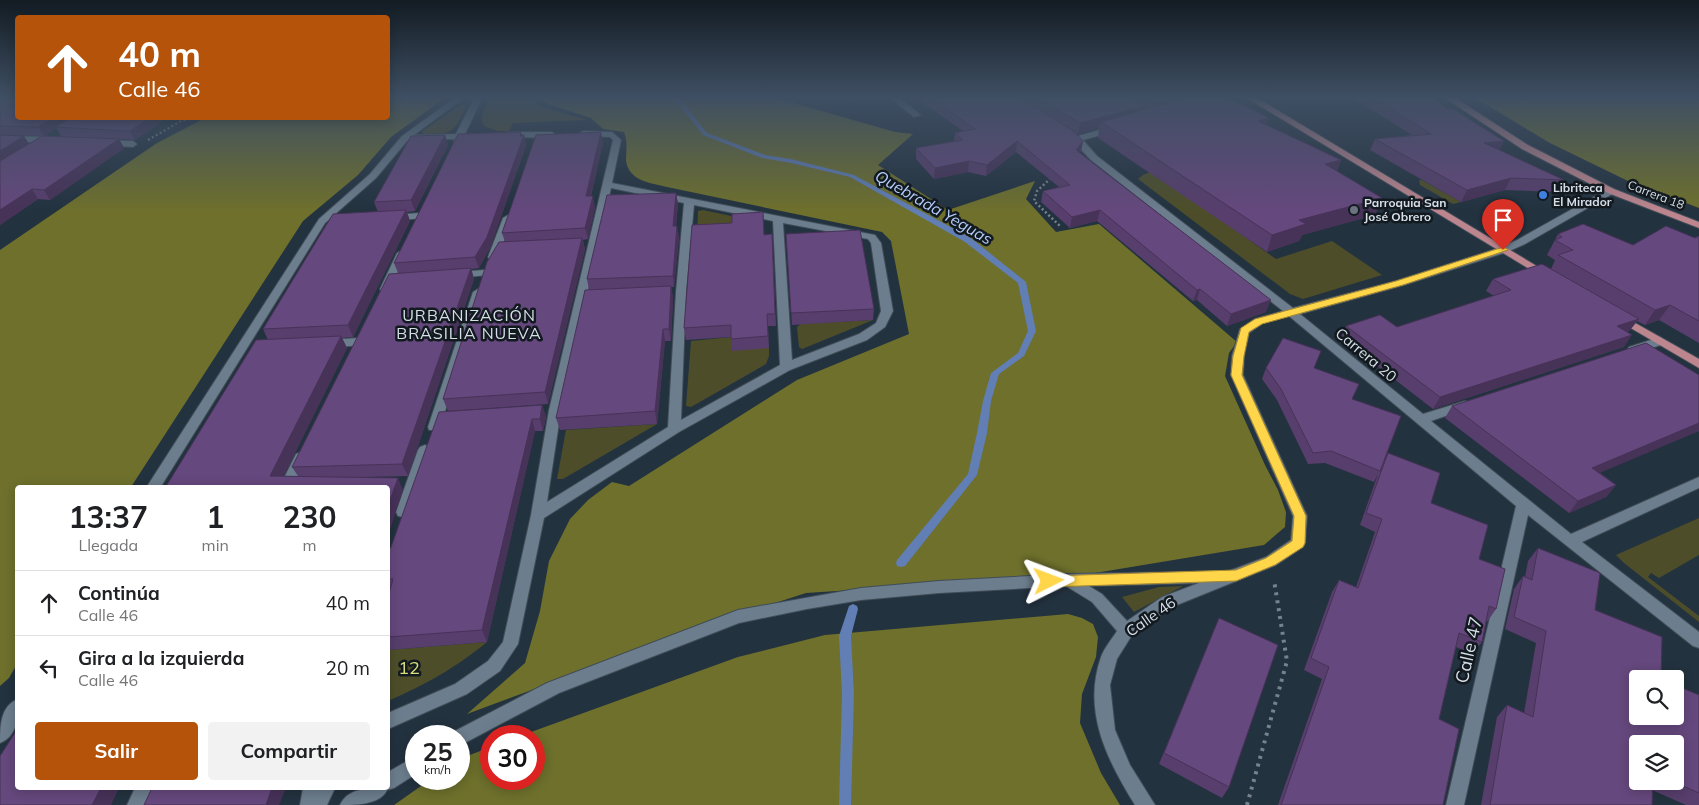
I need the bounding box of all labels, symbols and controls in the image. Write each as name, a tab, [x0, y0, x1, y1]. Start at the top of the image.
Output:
text: 40 m	[118, 32, 201, 76]
icon: ahead	[35, 35, 100, 100]
text: Calle 46	[118, 75, 200, 103]
water label: Quebrada Yeguas	[872, 165, 996, 249]
street label: Carrera 18	[1626, 177, 1687, 212]
place label: Libriteca El Mirador	[1553, 180, 1612, 209]
marker: Libriteca El Mirador	[1537, 189, 1549, 201]
place label: Parroquia San José Obrero	[1364, 195, 1446, 224]
pin	[1482, 199, 1524, 250]
marker: Parroquia San José Obrero	[1348, 204, 1360, 216]
icon: arrive	[1489, 206, 1517, 234]
district label: URBANIZACIÓN BRASILIA NUEVA	[396, 305, 542, 343]
street label: Carrera 20	[1332, 323, 1401, 386]
text: 13:37	[69, 498, 148, 536]
text: 1	[206, 498, 224, 536]
text: 230	[282, 498, 336, 536]
text: Llegada	[78, 535, 138, 555]
text: min	[202, 535, 229, 555]
text: m	[302, 535, 316, 555]
position arrow	[1022, 554, 1074, 606]
text: Continúa	[78, 581, 160, 605]
icon: ahead	[35, 589, 63, 617]
text: 40 m	[326, 591, 370, 615]
street label: Calle 46	[1122, 593, 1179, 640]
text: Calle 46	[78, 605, 138, 625]
street label: Calle 47	[1450, 614, 1487, 685]
text: Gira a la izquierda	[78, 646, 244, 670]
icon: left	[35, 654, 63, 682]
text: 20 m	[326, 656, 370, 680]
park label: 12	[398, 656, 420, 679]
text: Calle 46	[78, 670, 138, 690]
map controls	[1629, 670, 1684, 790]
button: search	[1629, 670, 1684, 725]
button: Salir	[35, 722, 198, 780]
button: Compartir	[208, 722, 370, 780]
speed limit sign: 30	[480, 725, 545, 790]
button: layers	[1629, 735, 1684, 790]
text: 25	[422, 736, 453, 767]
text: km/h	[424, 762, 451, 777]

